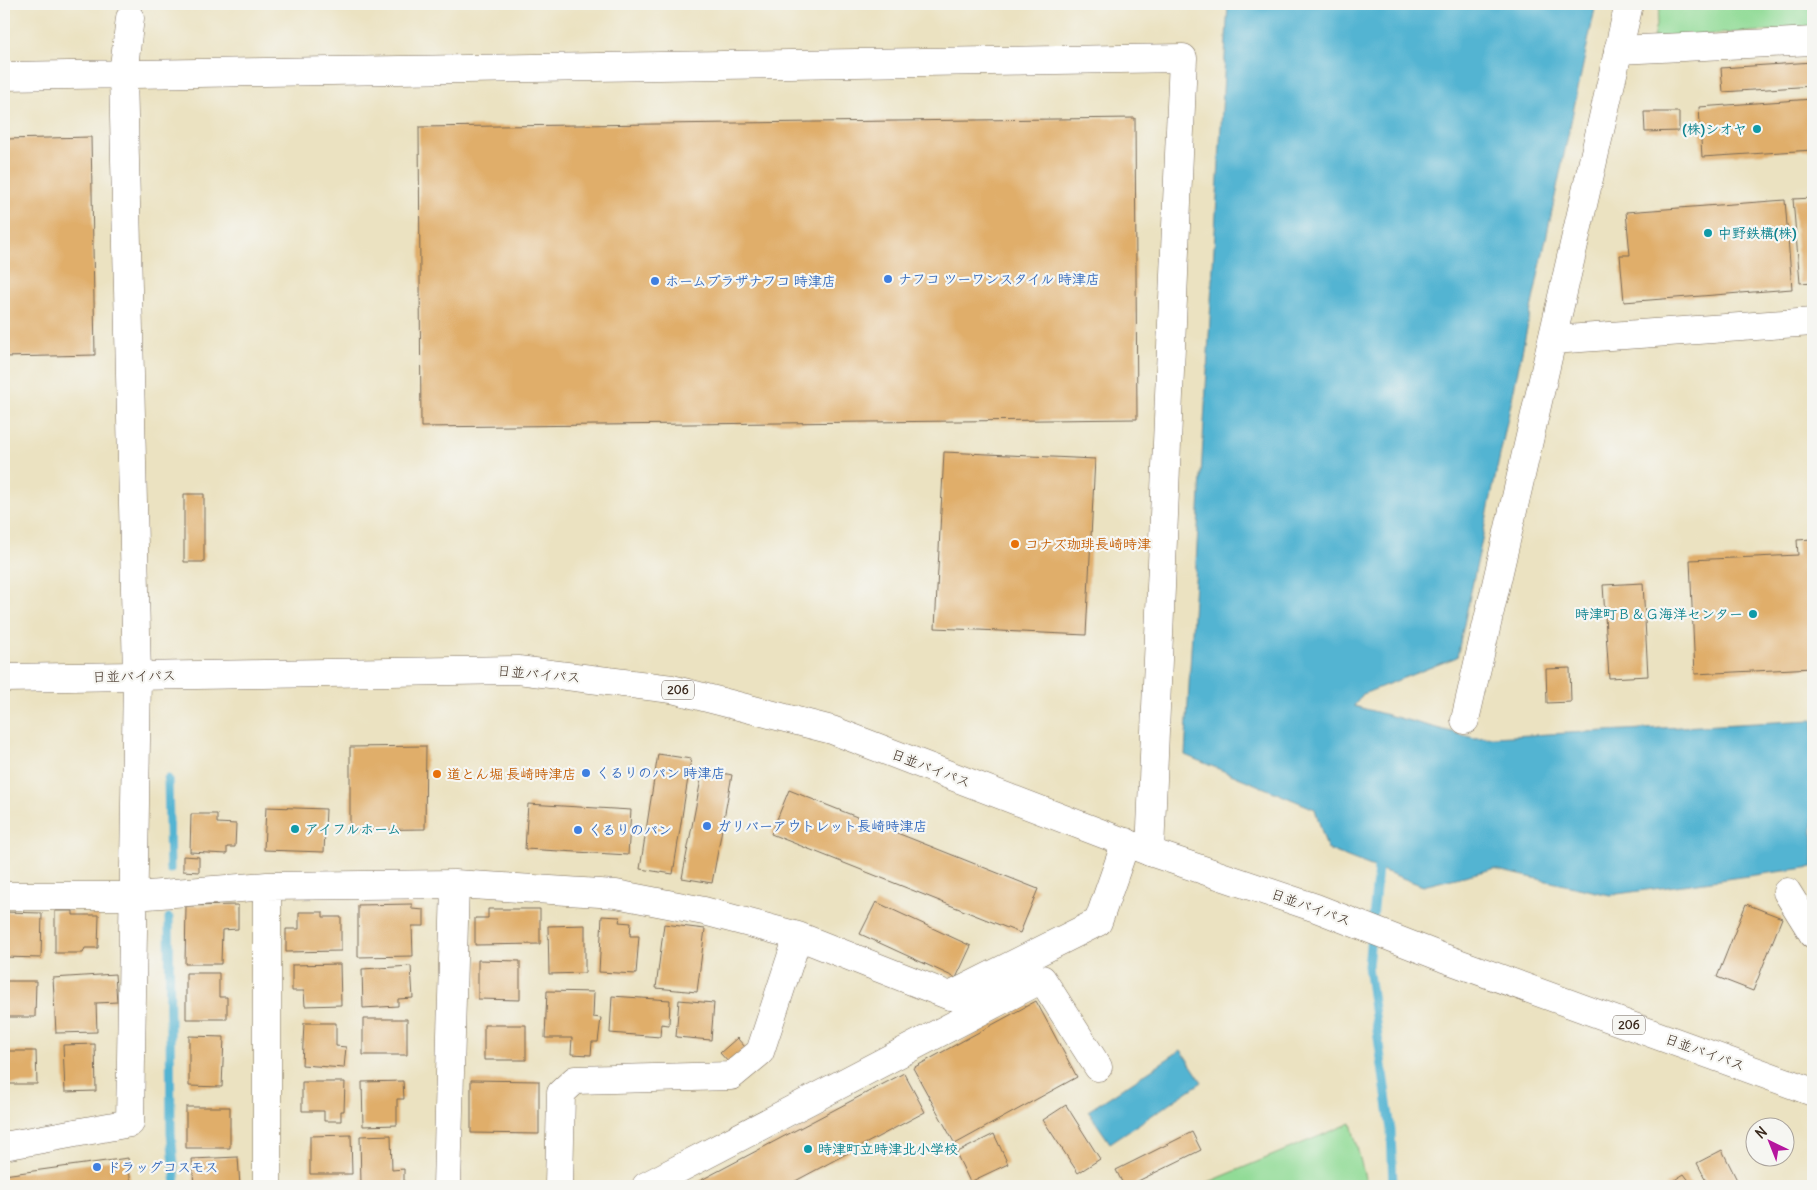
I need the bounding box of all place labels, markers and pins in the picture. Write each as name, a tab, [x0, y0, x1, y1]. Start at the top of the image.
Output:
place label: (株)シオヤ	[1683, 120, 1747, 138]
marker: (株)シオヤ	[1751, 123, 1763, 135]
place label: 中野鉄構(株)	[1718, 224, 1796, 242]
marker: 中野鉄構(株)	[1702, 227, 1714, 239]
place label: ナフコ ツーワンスタイル 時津店	[898, 270, 1100, 288]
place label: ホームプラザナフコ 時津店	[665, 272, 836, 290]
marker: ナフコ ツーワンスタイル 時津店	[882, 273, 894, 285]
marker: ホームプラザナフコ 時津店	[649, 275, 661, 287]
place label: コナズ珈琲長崎時津	[1025, 535, 1151, 553]
marker: コナズ珈琲長崎時津	[1009, 538, 1021, 550]
place label: 時津町Ｂ＆Ｇ海洋センター	[1575, 605, 1743, 623]
marker: 時津町Ｂ＆Ｇ海洋センター	[1747, 608, 1759, 620]
place label: くるりのパン 時津店	[596, 764, 725, 782]
place label: 道とん堀 長崎時津店	[447, 765, 576, 783]
marker: くるりのパン 時津店	[580, 767, 592, 779]
marker: 道とん堀 長崎時津店	[431, 768, 443, 780]
place label: ガリバーアウトレット長崎時津店	[717, 817, 927, 835]
place label: アイフルホーム	[305, 820, 401, 838]
marker: ガリバーアウトレット長崎時津店	[701, 820, 713, 832]
place label: くるりのパン	[588, 821, 672, 839]
marker: アイフルホーム	[289, 823, 301, 835]
marker: くるりのパン	[572, 824, 584, 836]
place label: 時津町立時津北小学校	[818, 1140, 958, 1158]
marker: 時津町立時津北小学校	[802, 1143, 814, 1155]
place label: ドラッグコスモス	[107, 1158, 218, 1176]
marker: ドラッグコスモス	[91, 1161, 103, 1173]

